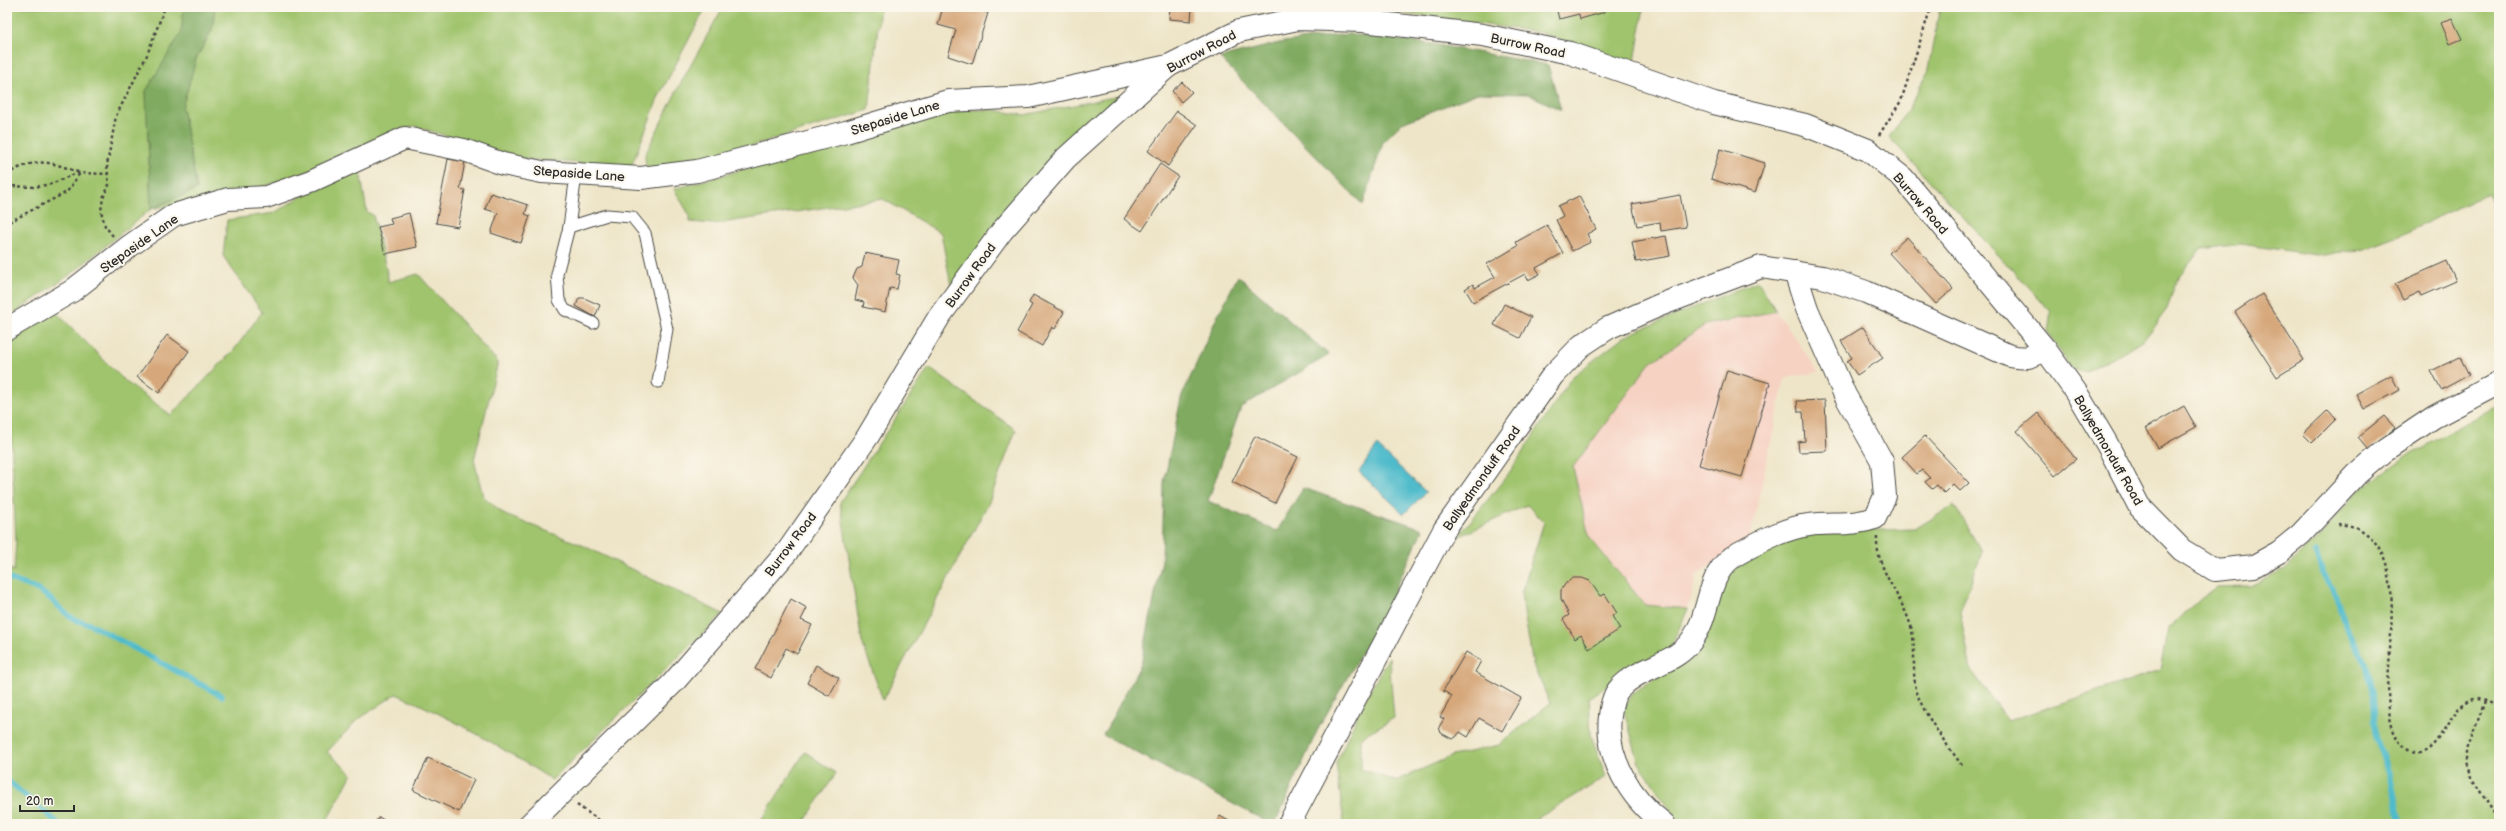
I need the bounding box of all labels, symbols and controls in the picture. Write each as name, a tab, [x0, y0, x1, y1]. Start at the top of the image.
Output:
street label: Burrow Road	[1164, 27, 1239, 77]
street label: Burrow Road	[1489, 30, 1567, 62]
street label: Stepaside Lane	[849, 97, 942, 139]
street label: Stepaside Lane	[533, 163, 626, 185]
street label: Burrow Road	[1889, 170, 1951, 238]
street label: Stepaside Lane	[97, 211, 182, 277]
street label: Burrow Road	[942, 240, 1000, 311]
street label: Ballyedmonduff Road	[2070, 393, 2146, 508]
street label: Ballyedmonduff Road	[1440, 423, 1524, 534]
street label: Burrow Road	[761, 509, 820, 580]
scale bar	[20, 787, 74, 813]
text: 20 m	[26, 794, 53, 809]

